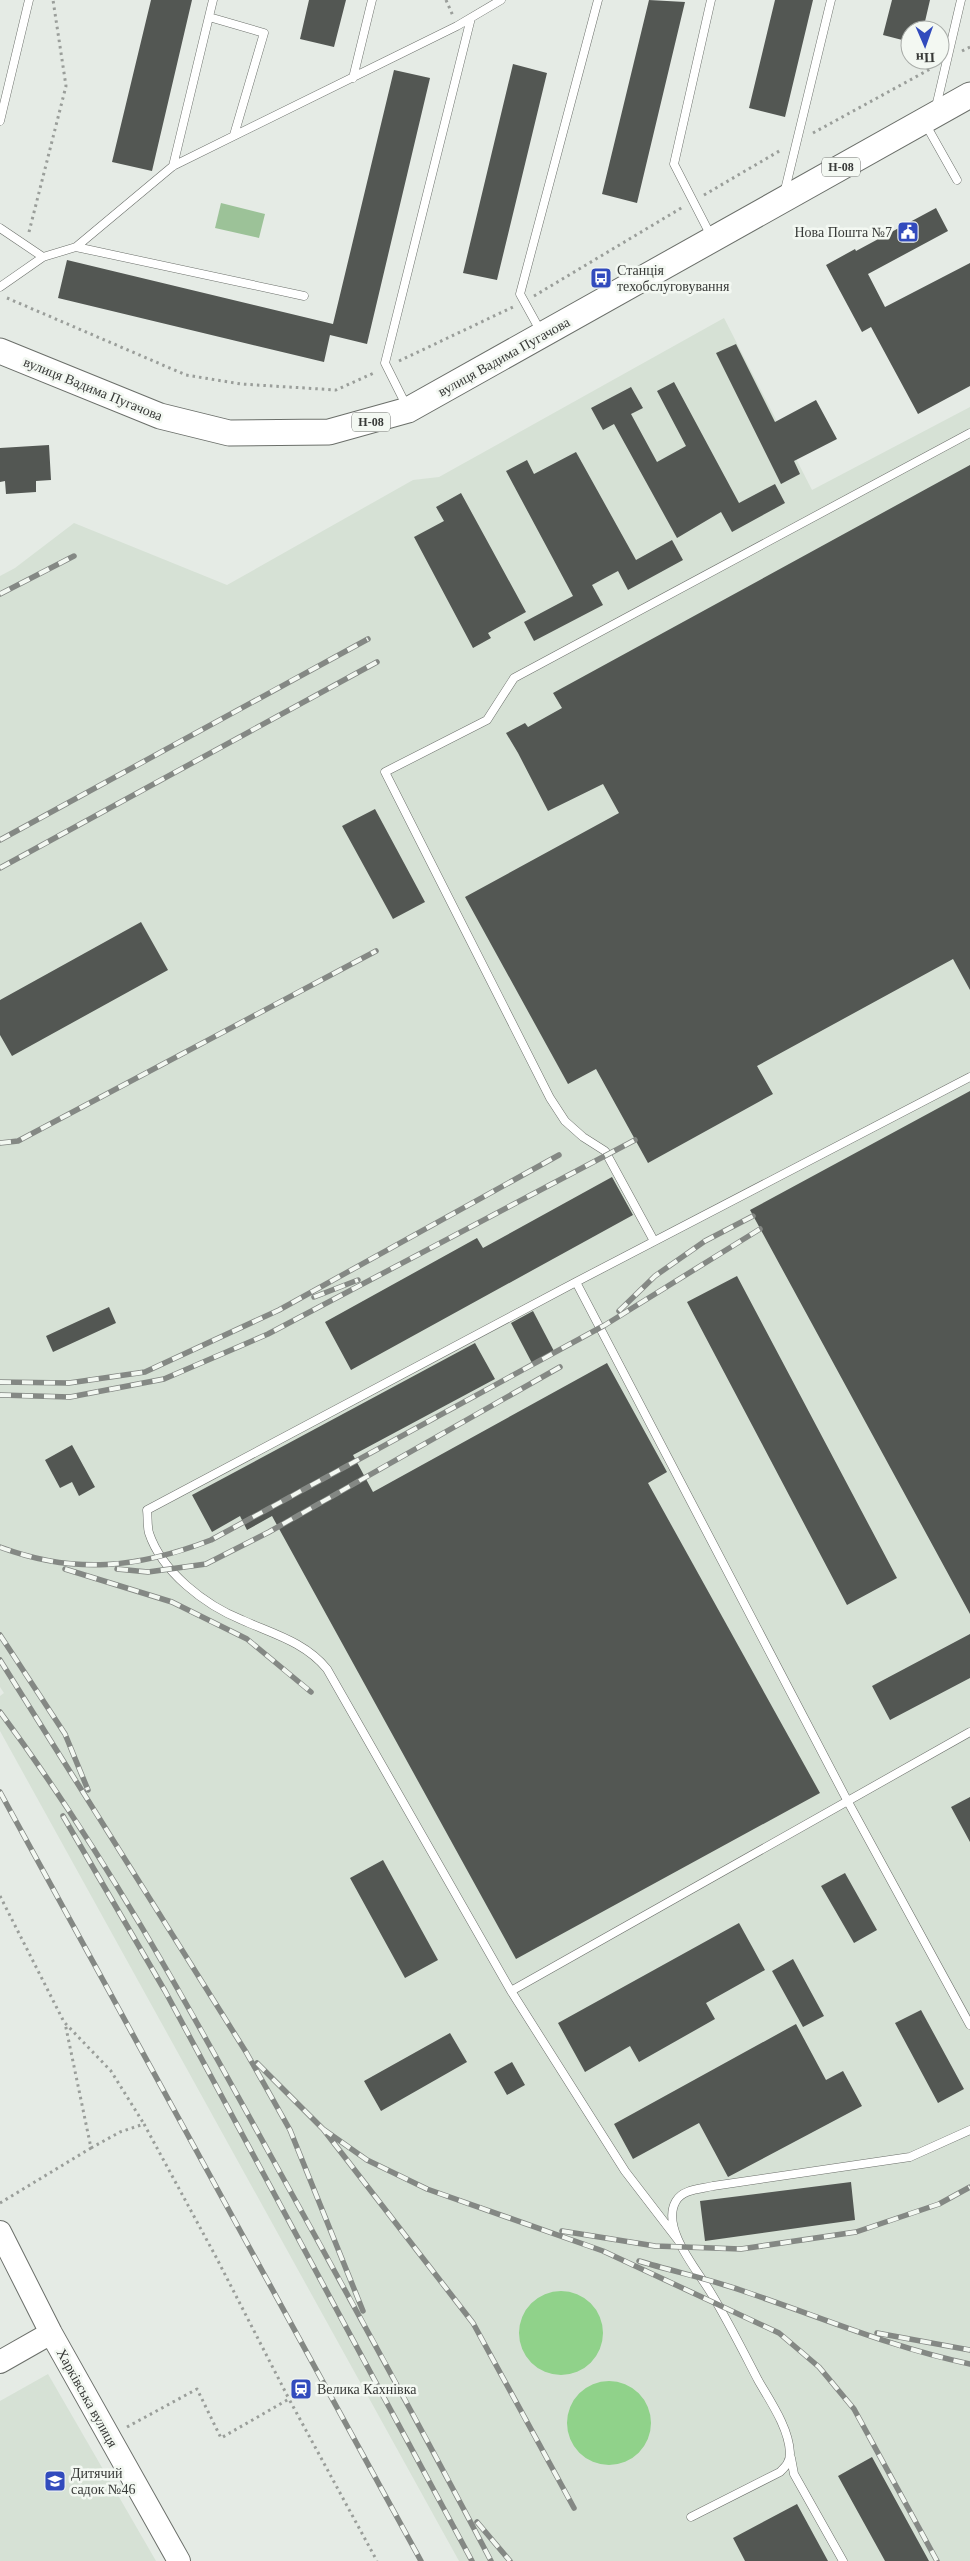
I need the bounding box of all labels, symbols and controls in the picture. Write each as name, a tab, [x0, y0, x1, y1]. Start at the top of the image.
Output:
north arrow	[900, 20, 950, 70]
text: Пн	[916, 50, 935, 65]
road number: Н-08	[822, 158, 860, 176]
public building icon: Нова Пошта №7	[896, 220, 920, 244]
place label: Нова Пошта №7	[794, 225, 892, 240]
place label: Станція техобслуговування	[617, 263, 730, 294]
bus stop icon: Станція техобслуговування	[589, 266, 613, 290]
street label: вулиця Вадима Пугачова	[436, 314, 573, 399]
street label: вулиця Вадима Пугачова	[21, 354, 165, 424]
road number: Н-08	[352, 412, 390, 432]
street label: Харківська вулиця	[54, 2346, 121, 2450]
station icon: Велика Кахнівка	[289, 2377, 313, 2401]
place label: Велика Кахнівка	[317, 2382, 417, 2397]
place label: Дитячий садок №46	[71, 2466, 135, 2497]
school or university icon: Дитячий садок №46	[43, 2469, 67, 2493]

